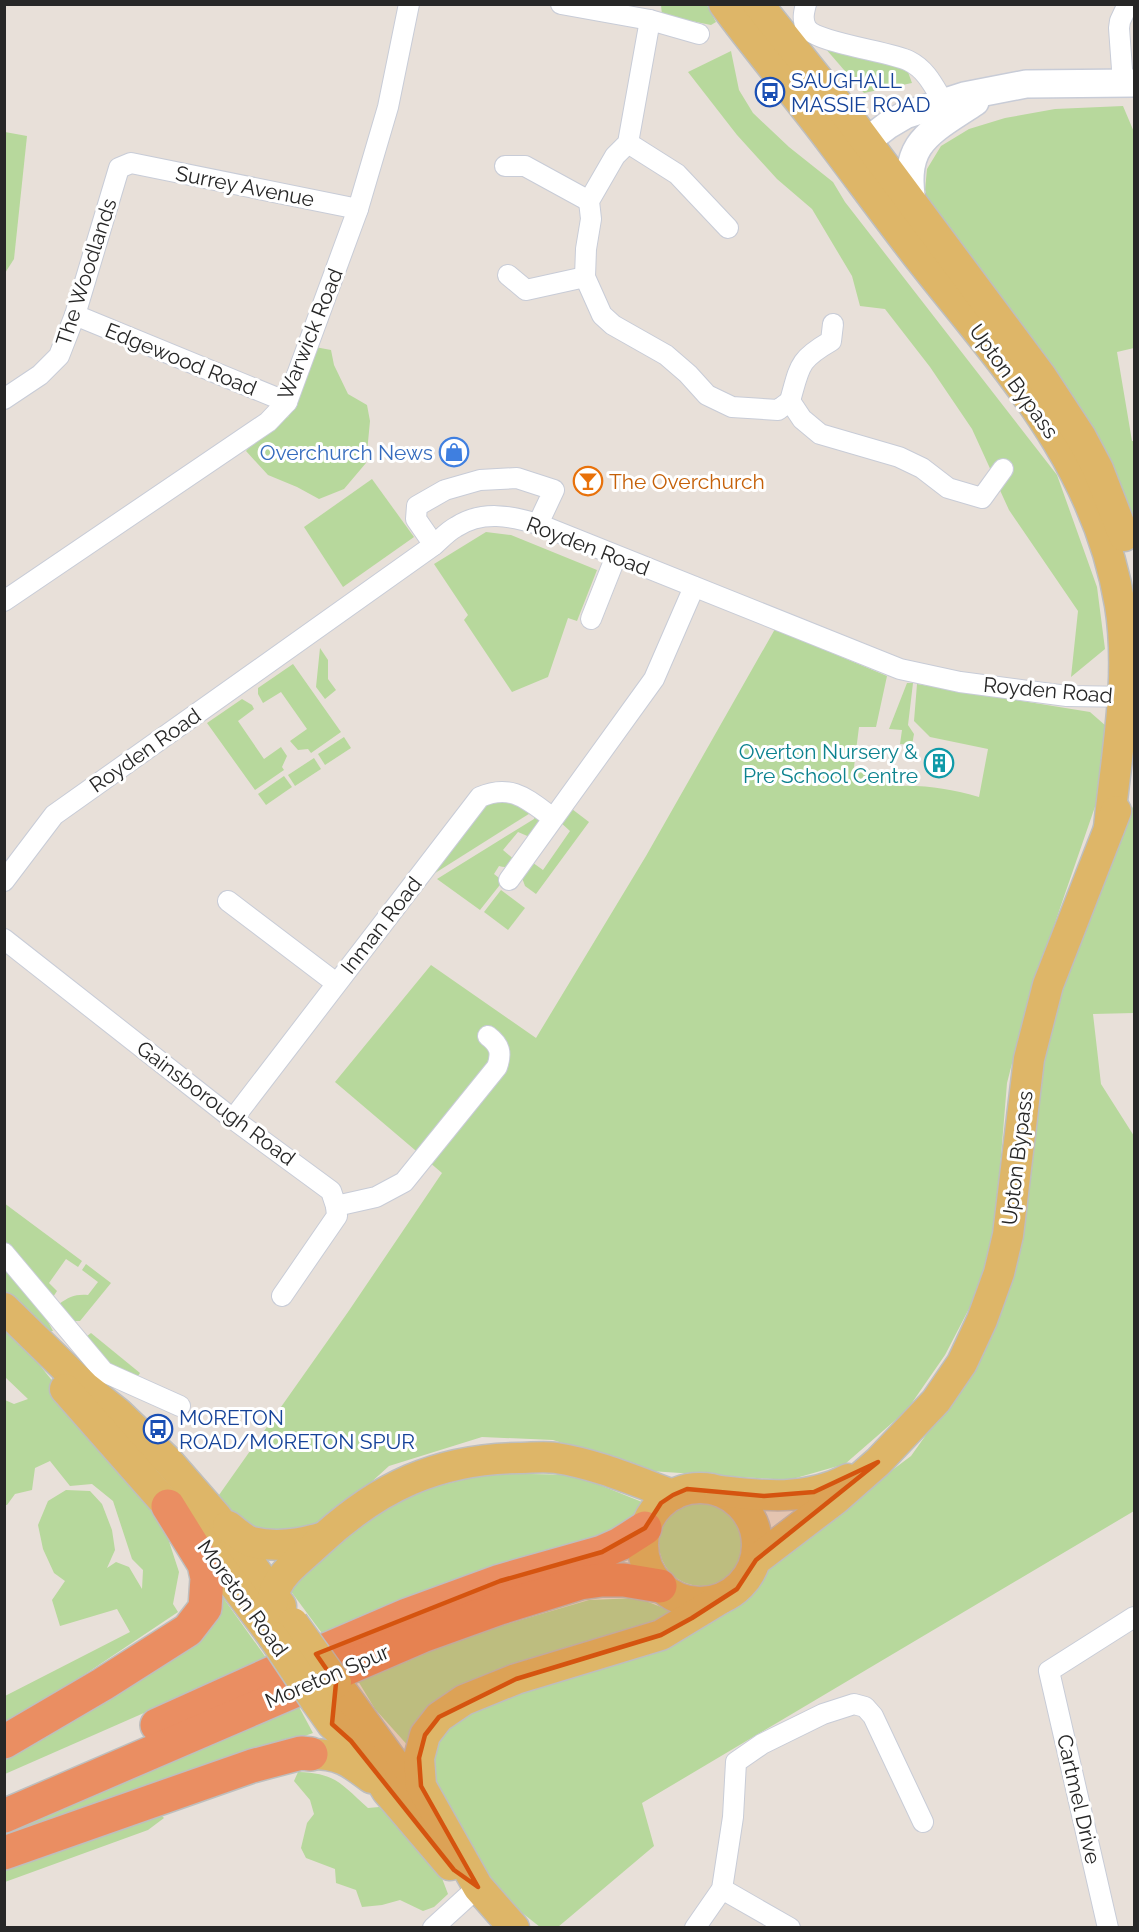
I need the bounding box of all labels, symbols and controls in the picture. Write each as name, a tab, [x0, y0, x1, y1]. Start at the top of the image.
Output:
place label: SAUGHALL MASSIE ROAD	[791, 68, 930, 117]
bus stop icon: SAUGHALL MASSIE ROAD	[754, 76, 786, 108]
street label: Surrey Avenue	[173, 160, 317, 212]
street label: The Woodlands	[50, 195, 122, 349]
street label: Warwick Road	[272, 265, 348, 403]
street label: Edgewood Road	[102, 317, 260, 401]
street label: Upton Bypass	[964, 319, 1064, 443]
shop icon: Overchurch News	[438, 436, 470, 468]
place label: Overchurch News	[260, 440, 433, 465]
bar icon: The Overchurch	[572, 465, 604, 497]
place label: The Overchurch	[609, 469, 765, 494]
street label: Royden Road	[523, 511, 653, 581]
street label: Royden Road	[982, 672, 1114, 708]
street label: Royden Road	[85, 703, 205, 797]
place label: Overton Nursery & Pre School Centre	[739, 739, 918, 788]
building icon: Overton Nursery & Pre School Centre	[923, 747, 955, 779]
street label: Inman Road	[335, 872, 427, 978]
street label: Gainsborough Road	[132, 1035, 300, 1171]
street label: Upton Bypass	[996, 1089, 1038, 1227]
place label: MORETON ROAD/MORETON SPUR	[179, 1405, 415, 1454]
bus stop icon: MORETON ROAD/MORETON SPUR	[142, 1413, 174, 1445]
street label: Moreton Road	[193, 1535, 293, 1661]
street label: Moreton Spur	[261, 1638, 393, 1713]
street label: Cartmel Drive	[1052, 1732, 1106, 1866]

